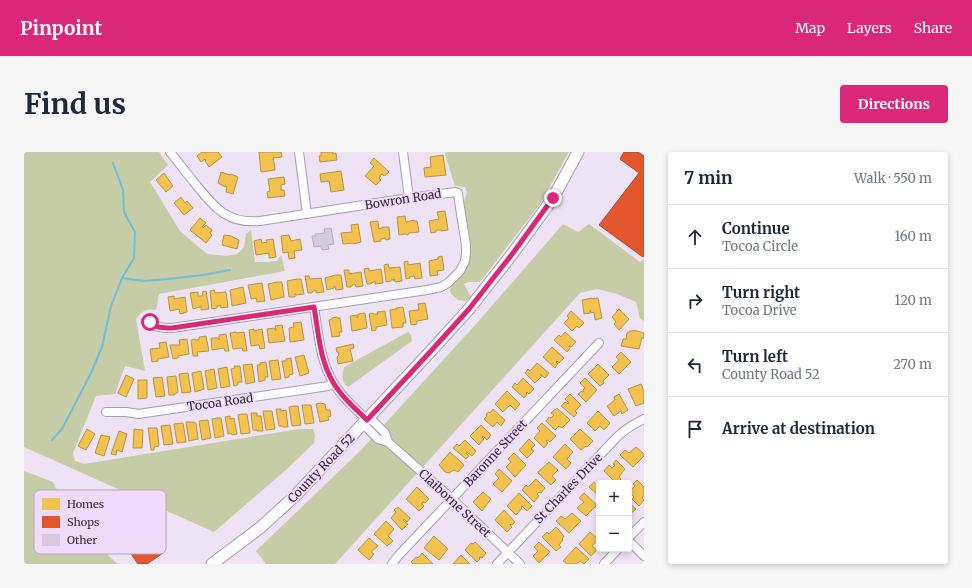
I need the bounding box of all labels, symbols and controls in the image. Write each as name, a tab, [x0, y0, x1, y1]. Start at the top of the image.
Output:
text: Pinpoint	[20, 16, 102, 40]
text: Map	[795, 19, 825, 37]
text: Layers	[847, 19, 892, 37]
text: Share	[914, 19, 952, 37]
button: Directions	[840, 85, 948, 123]
text: Find us	[24, 86, 126, 122]
text: 7 min	[684, 167, 733, 189]
text: Walk · 550 m	[854, 170, 932, 187]
street label: Bowron Road	[364, 186, 442, 212]
route end	[544, 189, 562, 207]
text: Continue	[722, 219, 790, 238]
icon: ahead	[684, 226, 706, 248]
text: 160 m	[894, 228, 932, 245]
text: Tocoa Circle	[722, 238, 798, 255]
text: Turn right	[722, 283, 800, 302]
icon: right	[684, 290, 706, 312]
text: 120 m	[894, 292, 932, 309]
text: Tocoa Drive	[722, 302, 797, 319]
route start	[141, 313, 159, 331]
text: Turn left	[722, 347, 788, 366]
icon: left	[684, 354, 706, 376]
text: 270 m	[893, 356, 932, 373]
text: County Road 52	[722, 366, 820, 383]
street label: Tocoa Road	[186, 390, 254, 414]
street label: Baronne Street	[460, 416, 530, 490]
icon: arrive	[684, 418, 706, 440]
text: Arrive at destination	[722, 419, 875, 438]
street label: County Road 52	[284, 430, 358, 506]
street label: St Charles Drive	[531, 450, 605, 526]
street label: Claiborne Street	[416, 466, 494, 540]
map controls	[596, 480, 632, 552]
button: +	[596, 480, 632, 516]
legend	[34, 490, 166, 554]
text: Homes	[67, 497, 104, 511]
text: Shops	[67, 515, 99, 529]
button: −	[596, 516, 632, 552]
text: Other	[67, 533, 97, 547]

